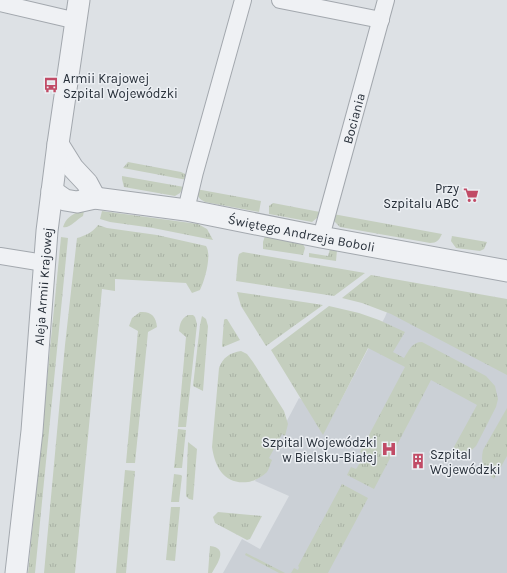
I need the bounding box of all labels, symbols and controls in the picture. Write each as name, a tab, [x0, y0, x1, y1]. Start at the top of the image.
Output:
place label: Armii Krajowej Szpital Wojewódzki	[63, 71, 178, 101]
bus stop icon: Armii Krajowej Szpital Wojewódzki	[42, 76, 60, 94]
street label: Bociania	[340, 92, 368, 146]
place label: Przy Szpitalu ABC	[383, 181, 459, 211]
supermarket icon: Przy Szpitalu ABC	[462, 186, 480, 204]
street label: Świętego Andrzeja Boboli	[227, 211, 376, 255]
street label: Aleja Armii Krajowej	[31, 226, 55, 346]
place label: Szpital Wojewódzki w Bielsku-Białej	[262, 435, 377, 465]
hospital icon: Szpital Wojewódzki w Bielsku-Białej	[380, 440, 398, 458]
place label: Szpital Wojewódzki	[430, 447, 501, 477]
building icon: Szpital Wojewódzki	[409, 452, 427, 470]

